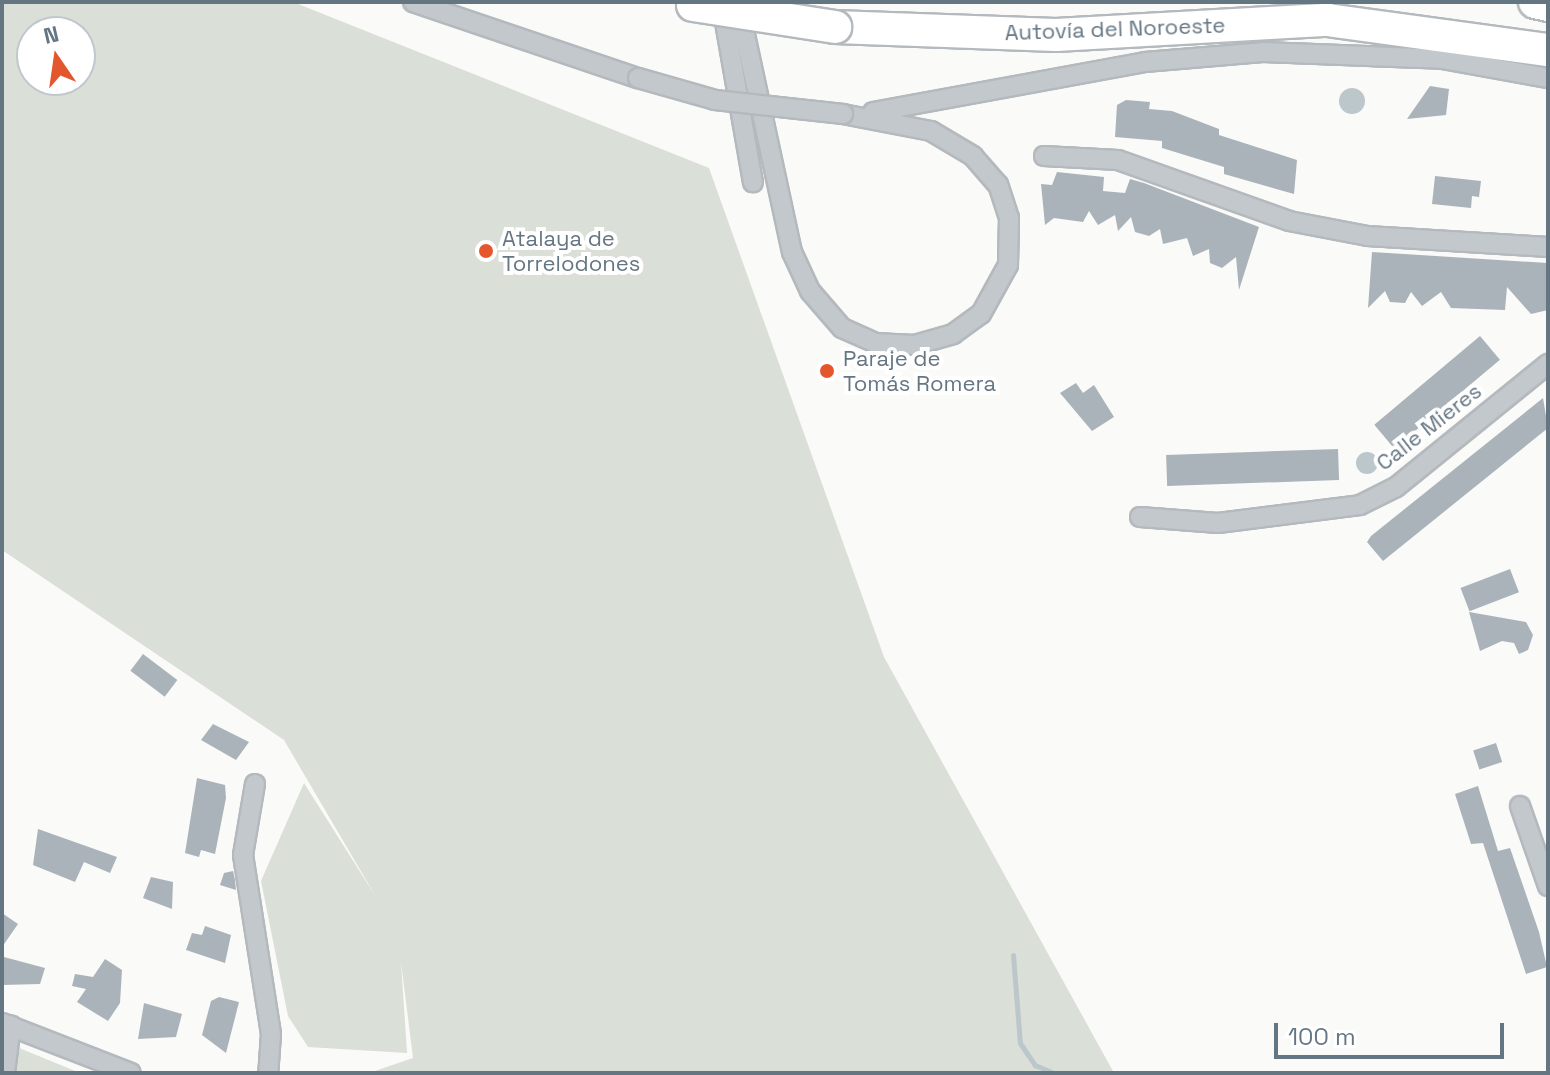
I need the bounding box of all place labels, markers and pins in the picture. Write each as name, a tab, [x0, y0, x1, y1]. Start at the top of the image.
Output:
place label: Atalaya de Torrelodones	[502, 225, 640, 276]
marker: Atalaya de Torrelodones	[477, 242, 495, 260]
place label: Paraje de Tomás Romera	[843, 345, 996, 396]
marker: Paraje de Tomás Romera	[818, 362, 836, 380]

